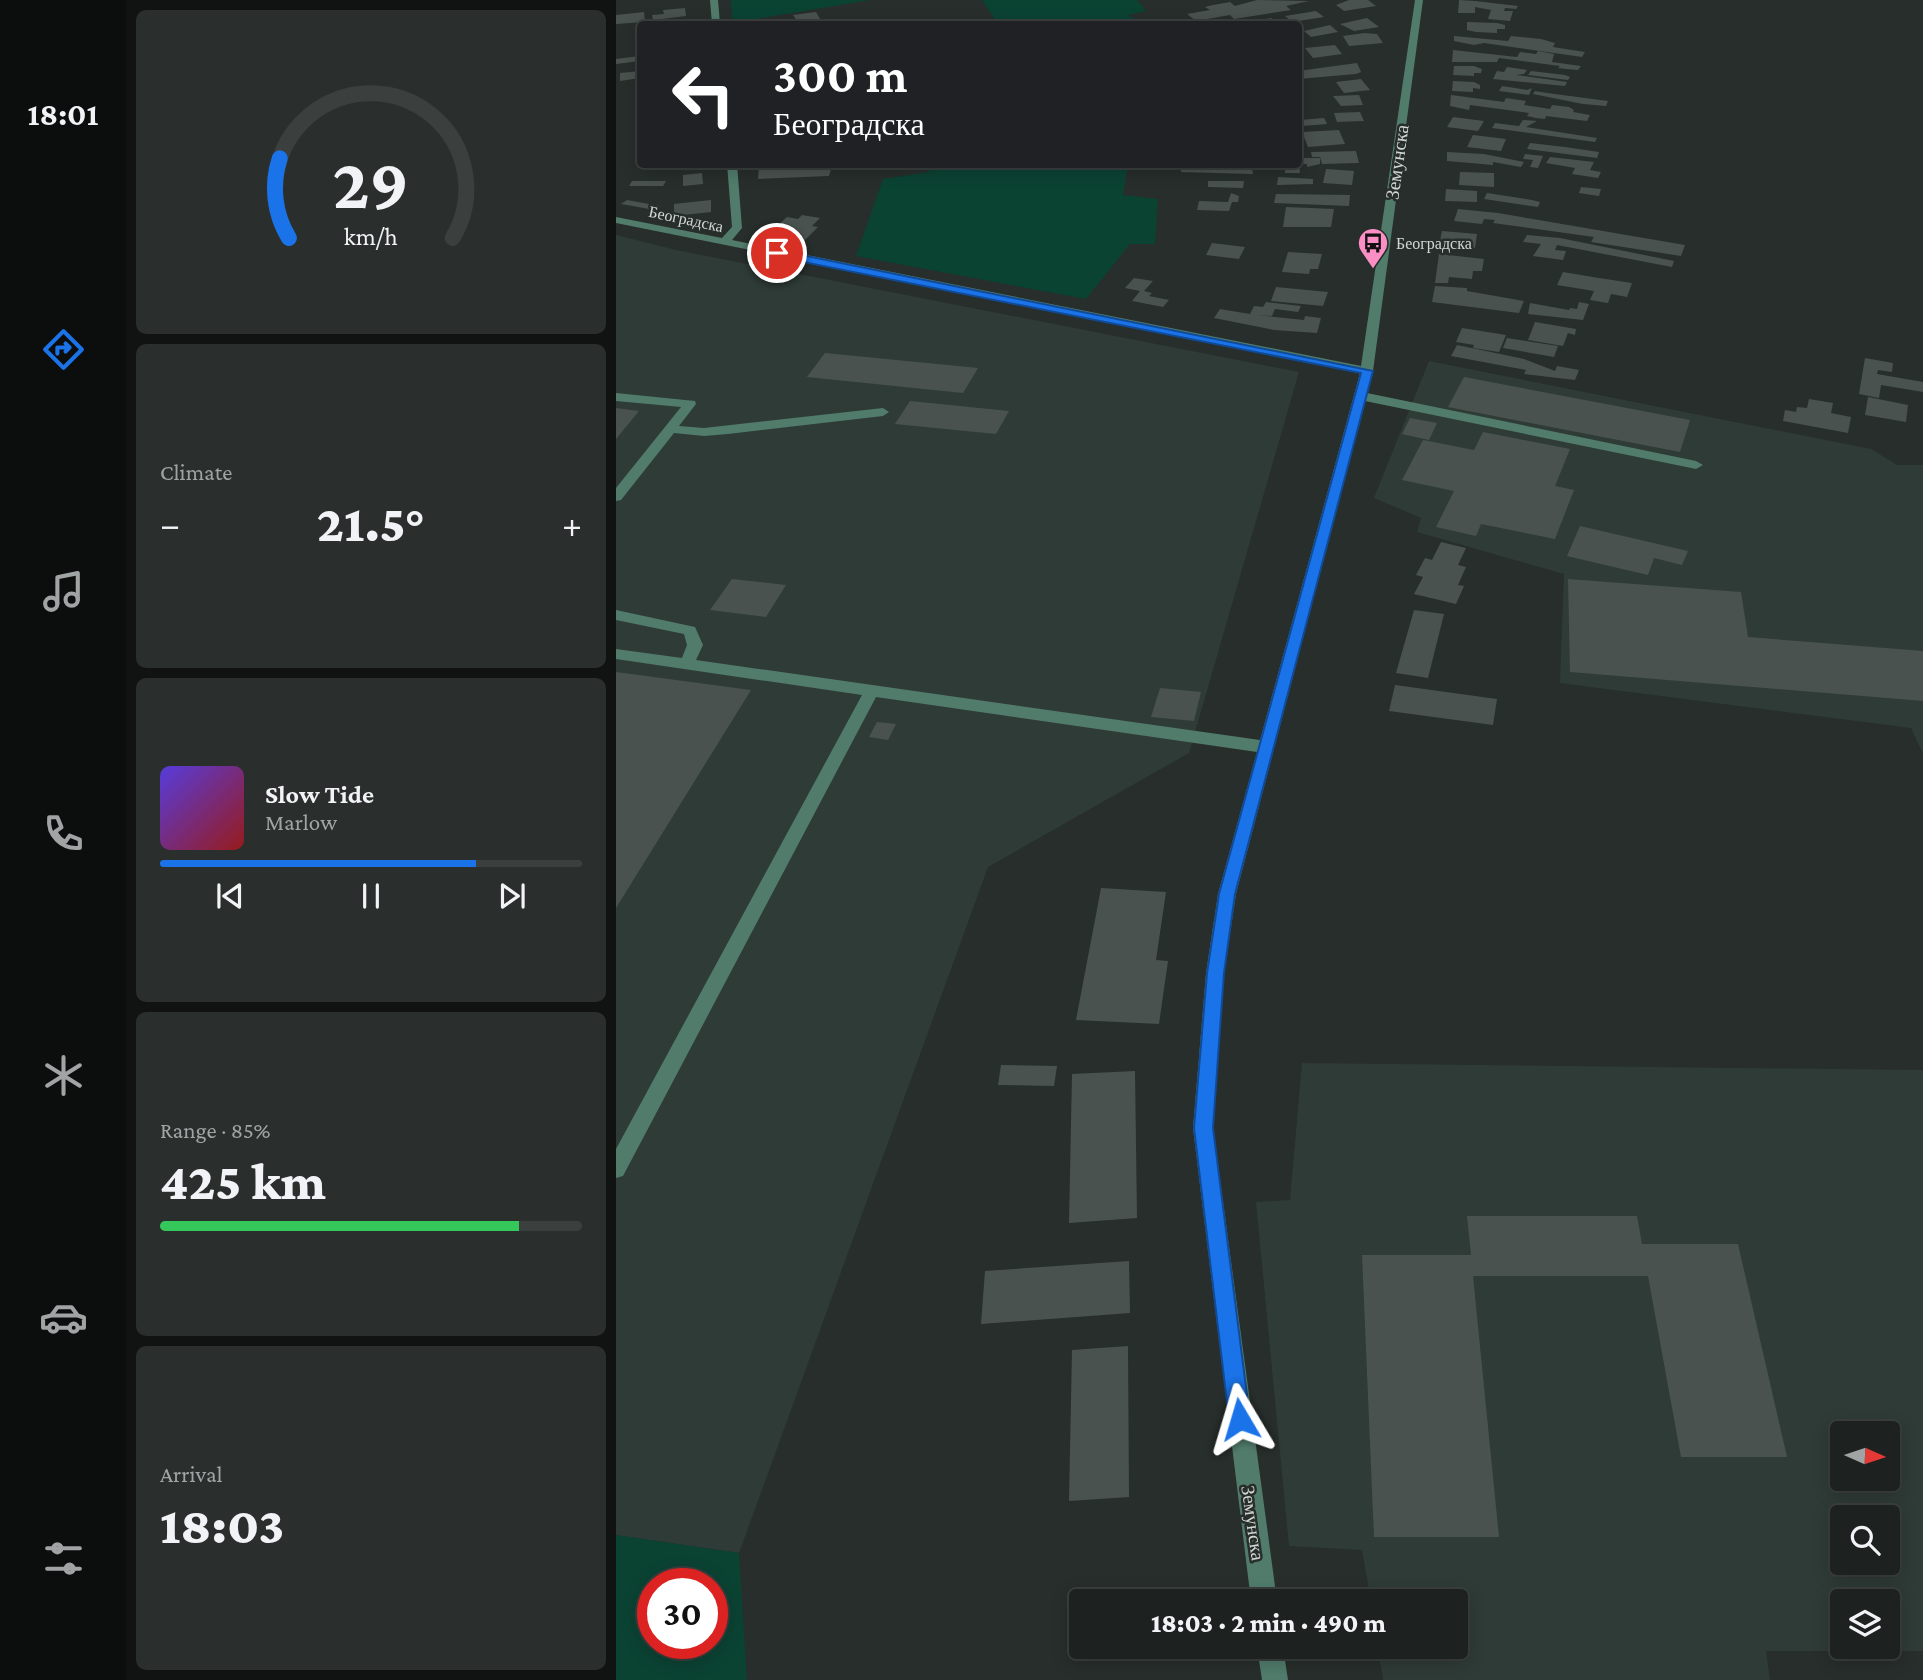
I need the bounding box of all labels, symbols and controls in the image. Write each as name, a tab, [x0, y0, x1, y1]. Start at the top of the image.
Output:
text: 300 m	[773, 48, 907, 103]
icon: left	[658, 49, 749, 140]
text: 18:01	[28, 96, 98, 132]
text: Београдска	[773, 106, 925, 142]
street label: Земунска	[1381, 123, 1413, 201]
text: 29	[333, 143, 409, 224]
street label: Београдска	[647, 203, 725, 236]
text: km/h	[344, 223, 398, 250]
pin	[747, 223, 807, 283]
bus stop icon: Београдска	[1356, 226, 1390, 270]
icon: arrive	[758, 234, 796, 272]
place label: Београдска	[1396, 235, 1472, 253]
icon: directions	[39, 325, 88, 374]
text: Climate	[160, 459, 232, 485]
text: 21.5°	[317, 494, 425, 552]
text: −	[160, 503, 180, 545]
text: +	[562, 503, 582, 545]
icon: music	[39, 567, 88, 616]
text: Slow Tide	[265, 780, 374, 809]
icon: phone	[39, 809, 88, 858]
text: Marlow	[265, 809, 337, 835]
icon: previous	[211, 877, 249, 915]
icon: pause	[352, 877, 390, 915]
icon: next	[493, 877, 531, 915]
icon: climate	[39, 1051, 88, 1100]
text: Range · 85%	[160, 1117, 271, 1143]
text: 425 km	[160, 1152, 326, 1210]
icon: car	[39, 1293, 88, 1342]
position arrow	[1203, 1382, 1277, 1456]
north arrow	[1830, 1421, 1900, 1491]
map controls	[1830, 1421, 1900, 1659]
text: Arrival	[160, 1461, 223, 1487]
street label: Земунска	[1237, 1484, 1269, 1562]
text: 18:03	[160, 1496, 284, 1554]
button: search	[1830, 1505, 1900, 1575]
icon: filters	[39, 1534, 88, 1583]
speed limit sign: 30	[637, 1568, 728, 1659]
button: layers	[1830, 1589, 1900, 1659]
text: 18:03 · 2 min · 490 m	[1151, 1609, 1386, 1638]

